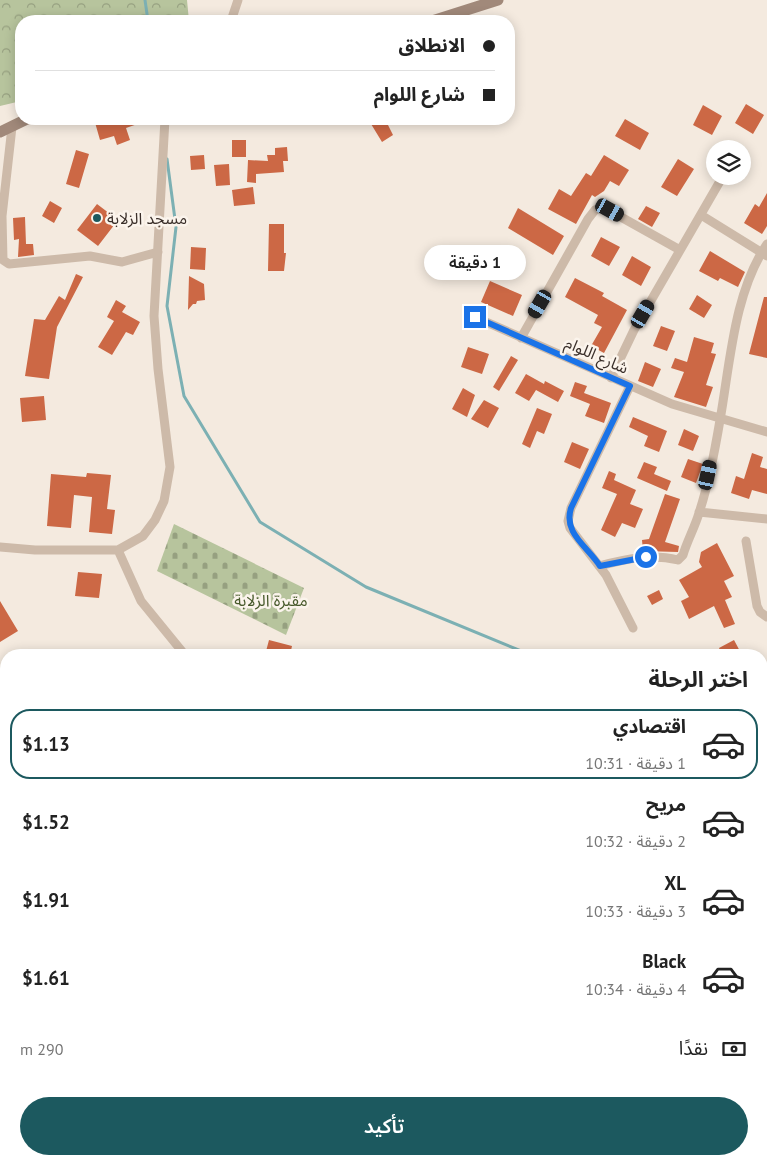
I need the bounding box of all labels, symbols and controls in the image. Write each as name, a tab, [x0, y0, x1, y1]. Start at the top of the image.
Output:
text: الانطلاق	[399, 33, 465, 57]
text: شارع اللوام	[374, 82, 465, 106]
map controls	[706, 140, 751, 185]
button: layers	[706, 140, 751, 185]
car	[593, 196, 626, 224]
place label: مسجد الزلابة	[107, 208, 187, 228]
marker: مسجد الزلابة	[91, 212, 103, 224]
callout: 1 دقيقة	[424, 244, 526, 280]
text: 1 دقيقة	[449, 252, 501, 272]
car	[526, 287, 553, 321]
car	[629, 297, 656, 331]
route end	[464, 306, 486, 328]
street label: شارع اللوام	[561, 332, 632, 381]
car	[697, 459, 718, 491]
route start	[635, 546, 657, 568]
park label: مقبرة الزلابة	[234, 590, 308, 610]
text: اختر الرحلة	[648, 665, 748, 693]
text: اقتصادي	[613, 714, 686, 738]
icon: car	[701, 722, 746, 767]
text: $1.13	[22, 732, 70, 756]
text: 1 دقيقة · 10:31	[585, 753, 686, 773]
text: مريح	[646, 792, 686, 816]
icon: car	[701, 800, 746, 845]
text: $1.52	[22, 810, 70, 834]
text: 2 دقيقة · 10:32	[585, 831, 686, 851]
text: XL	[664, 871, 686, 895]
icon: car	[701, 878, 746, 923]
text: $1.91	[22, 888, 70, 912]
text: 3 دقيقة · 10:33	[585, 901, 686, 921]
text: Black	[642, 949, 686, 973]
icon: car	[701, 956, 746, 1001]
text: $1.61	[22, 966, 70, 990]
text: 4 دقيقة · 10:34	[585, 979, 686, 999]
icon: cash	[720, 1035, 748, 1063]
text: نقدًا	[679, 1036, 708, 1060]
text: 290 m	[20, 1039, 63, 1059]
button: تأكيد	[20, 1097, 748, 1155]

